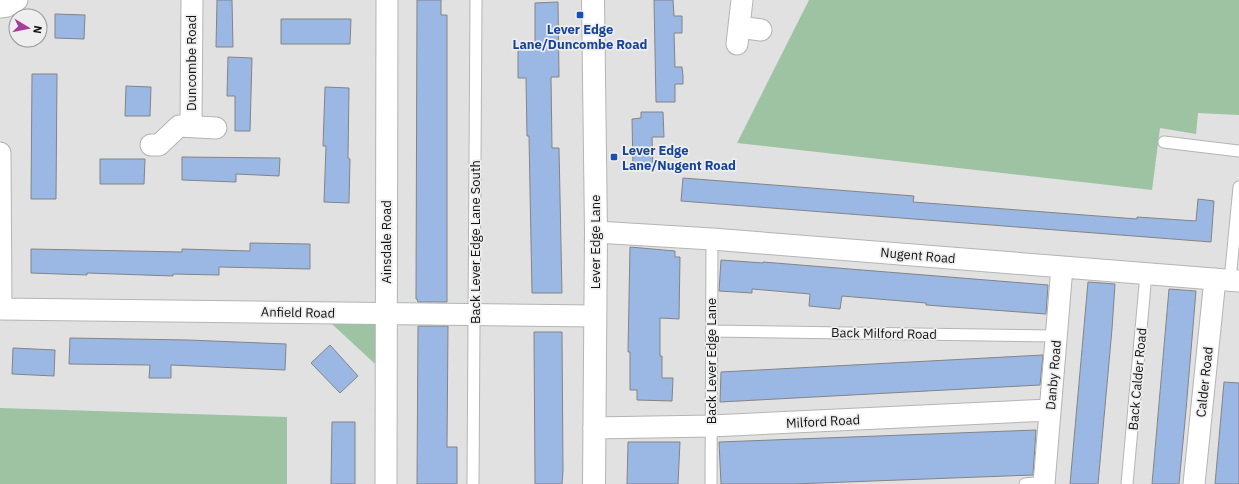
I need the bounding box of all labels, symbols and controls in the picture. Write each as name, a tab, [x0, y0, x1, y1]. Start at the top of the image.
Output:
north arrow	[8, 8, 48, 48]
marker: Lever Edge Lane/Duncombe Road	[575, 10, 585, 20]
street label: Duncombe Road	[183, 15, 200, 111]
place label: Lever Edge Lane/Duncombe Road	[512, 21, 648, 53]
text: N	[30, 25, 45, 35]
place label: Lever Edge Lane/Nugent Road	[622, 142, 736, 174]
marker: Lever Edge Lane/Nugent Road	[609, 152, 619, 162]
street label: Back Lever Edge Lane South	[467, 160, 484, 324]
street label: Lever Edge Lane	[587, 195, 604, 289]
street label: Ainsdale Road	[378, 200, 395, 284]
street label: Nugent Road	[880, 244, 956, 267]
street label: Back Lever Edge Lane	[703, 298, 720, 424]
street label: Anfield Road	[261, 303, 335, 322]
street label: Back Milford Road	[831, 324, 937, 343]
street label: Back Calder Road	[1125, 327, 1150, 431]
street label: Danby Road	[1042, 339, 1065, 411]
street label: Calder Road	[1192, 346, 1217, 418]
street label: Milford Road	[786, 411, 860, 432]

